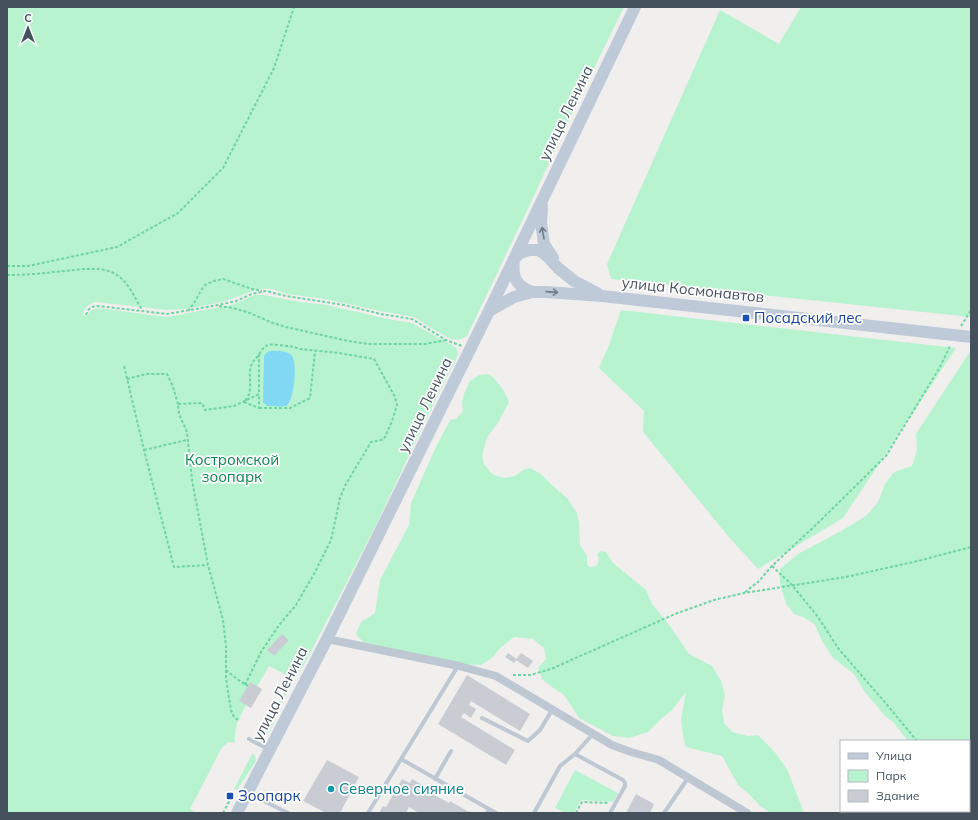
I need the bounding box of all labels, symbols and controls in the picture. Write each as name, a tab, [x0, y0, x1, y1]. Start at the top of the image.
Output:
north arrow	[8, 8, 48, 48]
text: С	[24, 11, 32, 25]
street label: улица Ленина	[534, 62, 597, 163]
one-way arrow	[538, 227, 546, 240]
street label: улица Космонавтов	[621, 273, 765, 306]
one-way arrow	[545, 289, 558, 296]
place label: Посадский лес	[754, 308, 862, 327]
marker: Посадский лес	[741, 313, 751, 323]
street label: улица Ленина	[393, 354, 456, 455]
park label: Костромской зоопарк	[185, 450, 279, 486]
street label: улица Ленина	[248, 643, 311, 744]
legend	[840, 740, 970, 812]
text: Улица	[875, 748, 912, 763]
text: Парк	[876, 768, 907, 783]
place label: Северное сияние	[339, 779, 464, 798]
marker: Северное сияние	[326, 784, 336, 794]
place label: Зоопарк	[238, 786, 301, 805]
text: Здание	[876, 788, 920, 803]
marker: Зоопарк	[225, 791, 235, 801]

